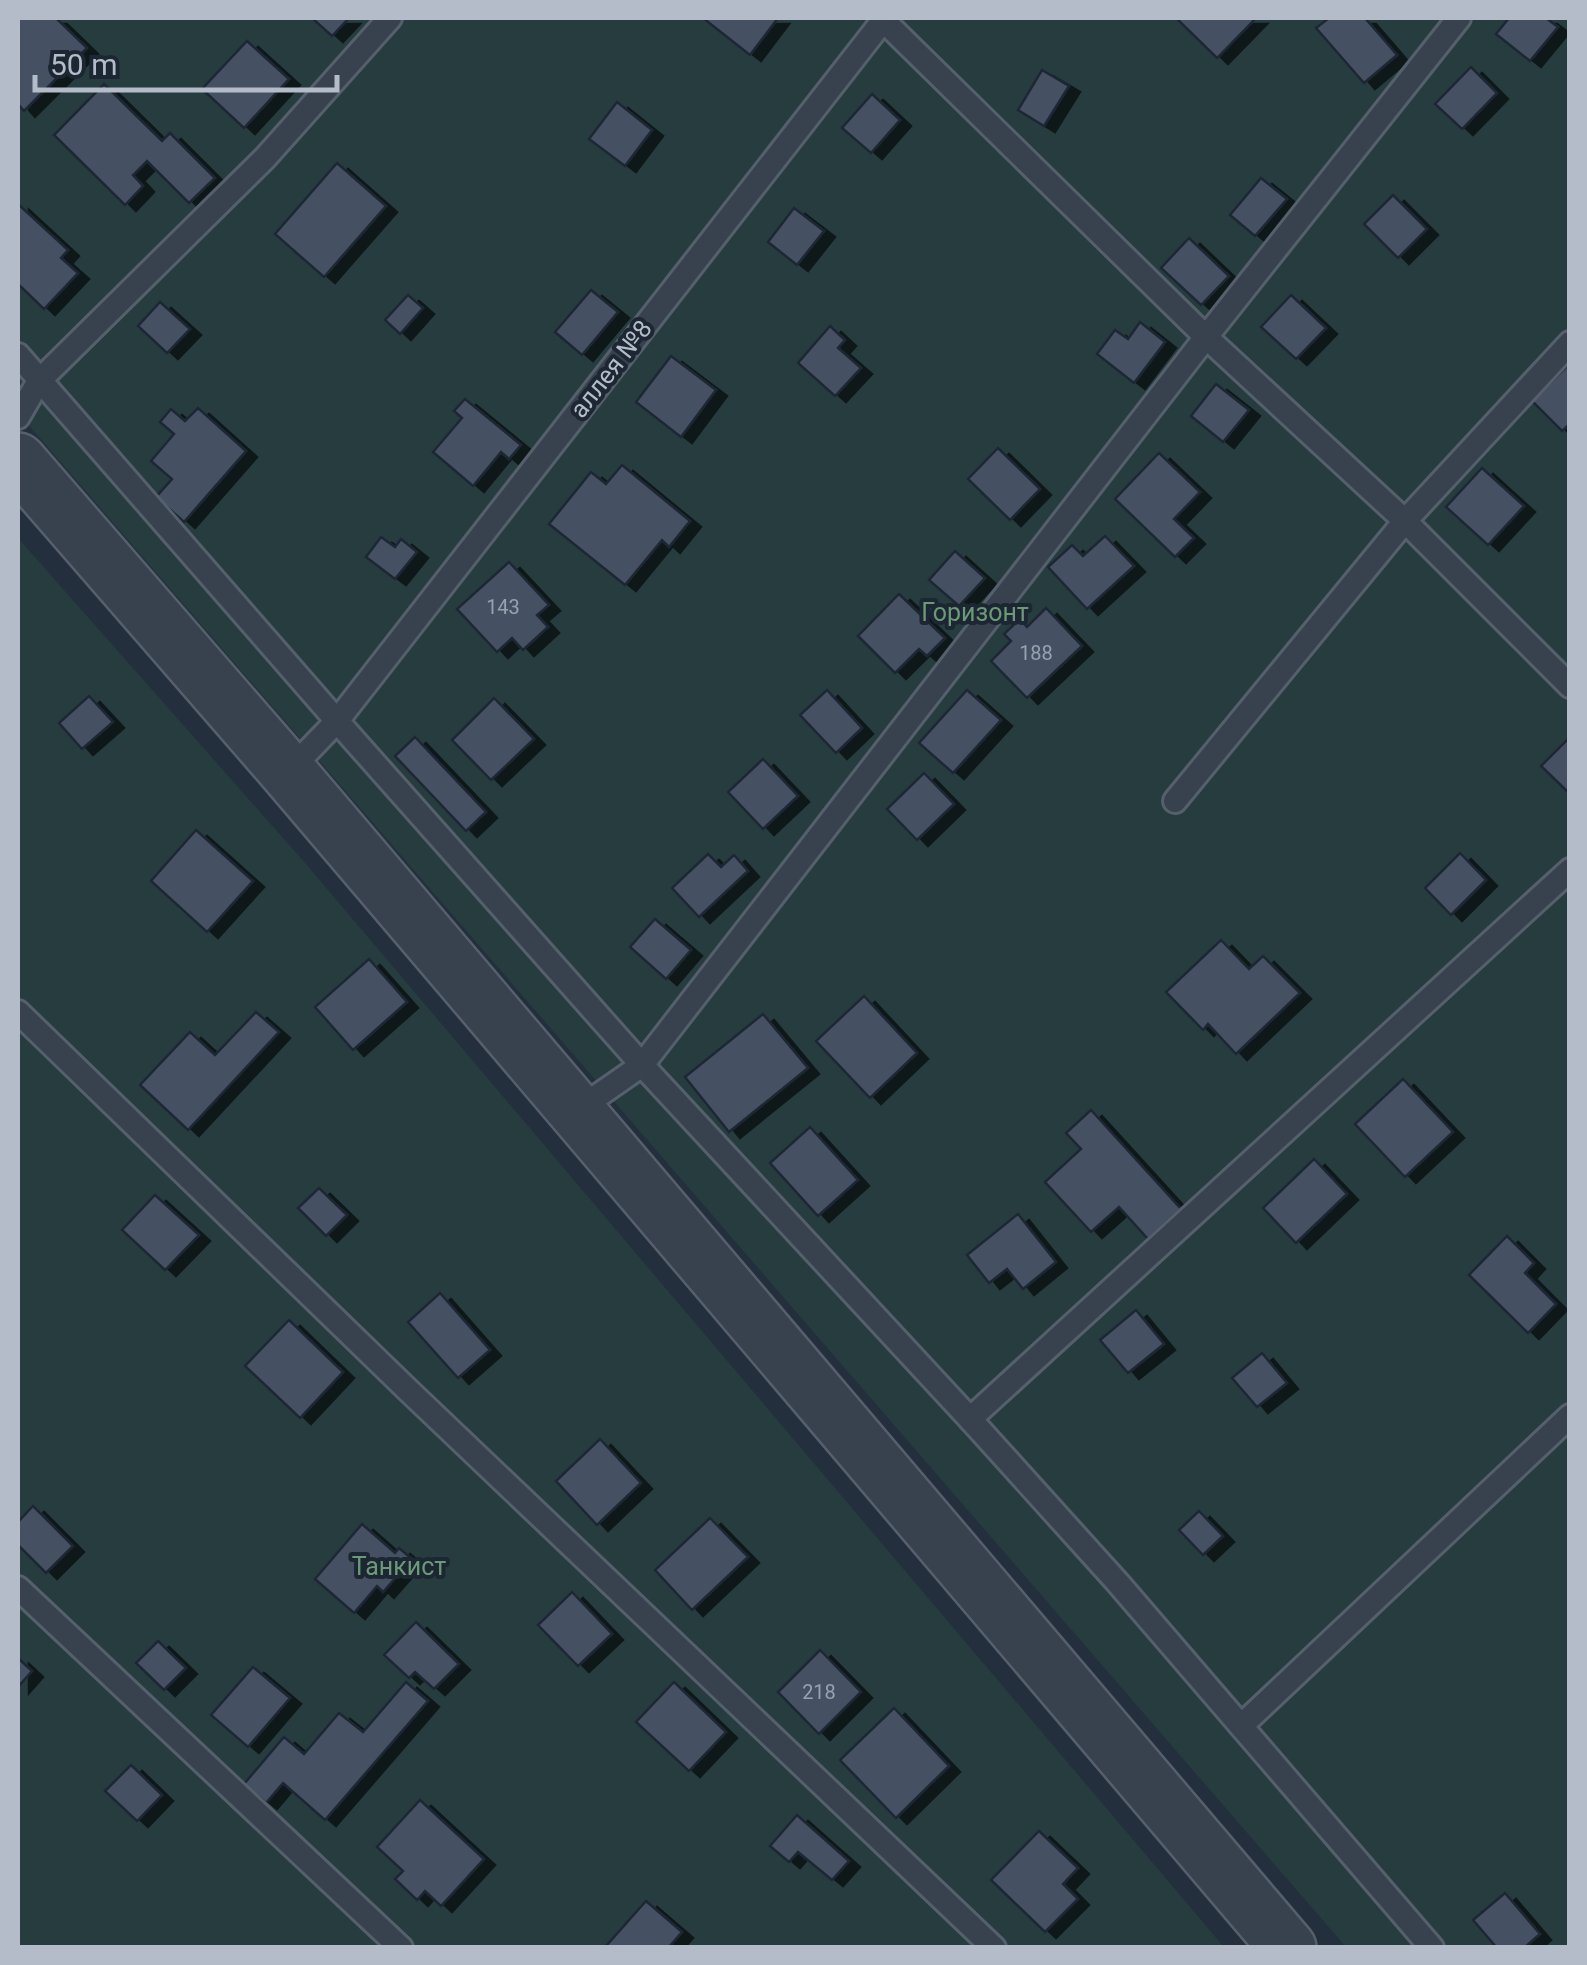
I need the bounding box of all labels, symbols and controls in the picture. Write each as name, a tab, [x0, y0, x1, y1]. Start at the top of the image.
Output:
scale bar	[35, 30, 338, 92]
text: 50 m	[50, 47, 117, 82]
street label: аллея №8	[564, 315, 658, 423]
house number: 143	[486, 595, 520, 619]
park label: Горизонт	[921, 598, 1029, 627]
house number: 188	[1019, 641, 1053, 665]
park label: Танкист	[352, 1552, 446, 1581]
house number: 218	[802, 1680, 836, 1704]

